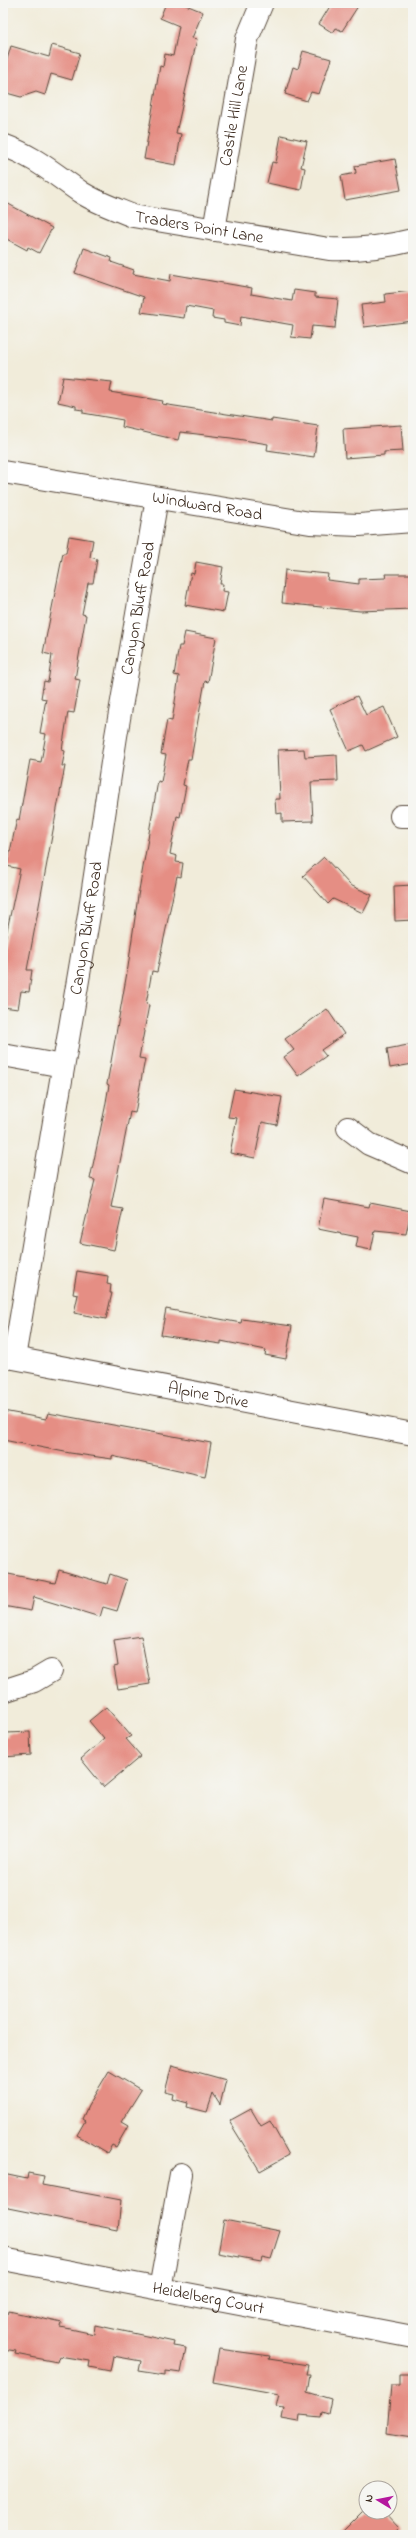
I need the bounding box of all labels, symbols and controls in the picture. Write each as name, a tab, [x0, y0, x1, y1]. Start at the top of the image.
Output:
street label: Castle Hill Lane	[213, 63, 255, 168]
street label: Traders Point Lane	[133, 204, 266, 250]
street label: Windward Road	[150, 484, 265, 527]
street label: Canyon Bluff Road	[114, 539, 162, 677]
street label: Canyon Bluff Road	[63, 859, 109, 997]
street label: Alpine Drive	[166, 1375, 251, 1415]
street label: Heidelberg Court	[150, 2275, 267, 2321]
north arrow	[358, 2480, 398, 2520]
text: N	[361, 2493, 378, 2503]

